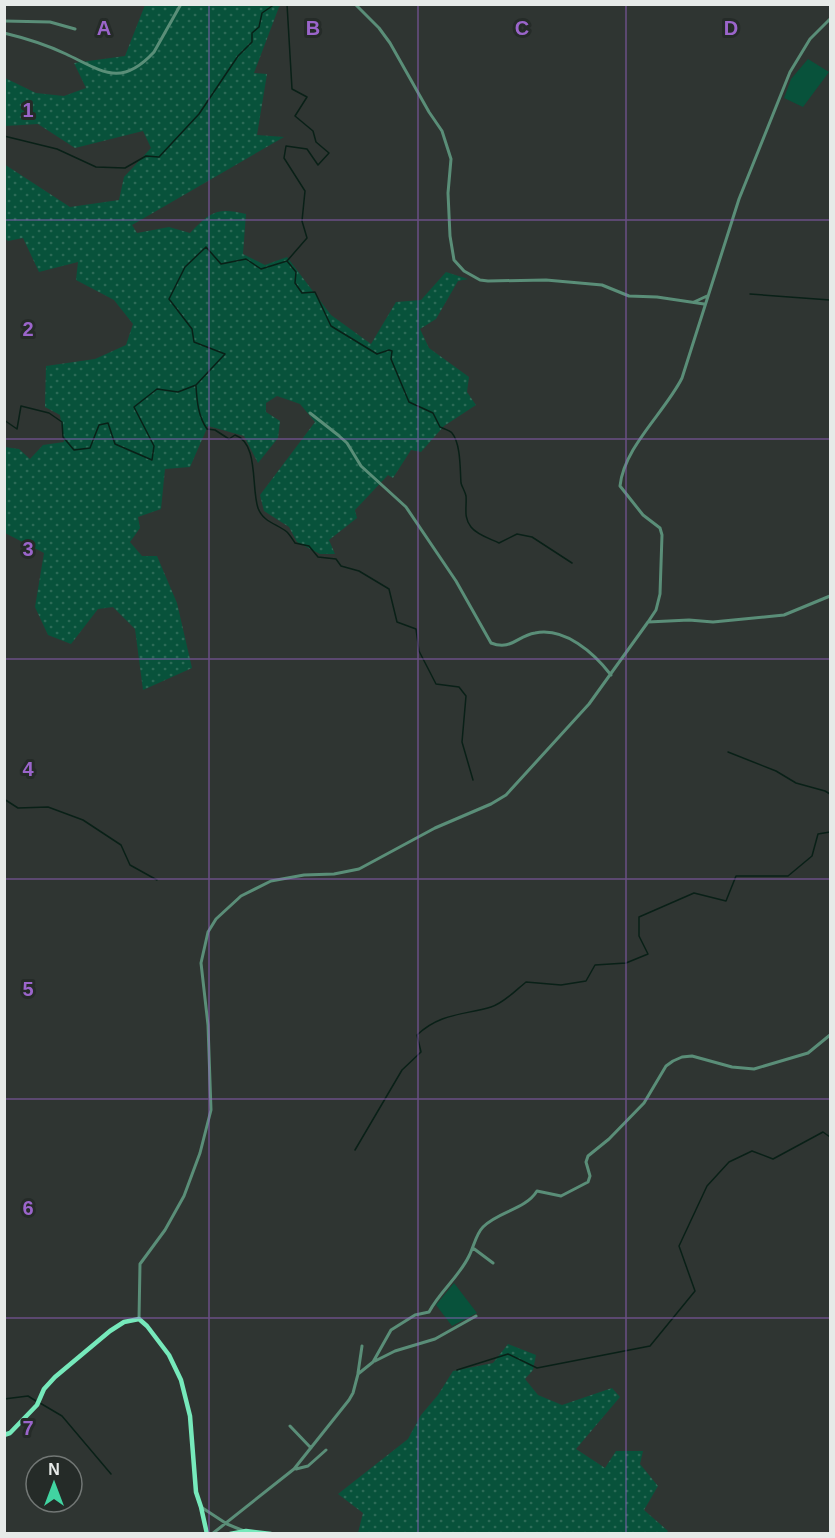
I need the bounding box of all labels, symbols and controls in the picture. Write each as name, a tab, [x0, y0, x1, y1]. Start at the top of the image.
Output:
text: A	[97, 17, 111, 39]
text: B	[306, 17, 320, 39]
text: C	[515, 17, 529, 39]
text: D	[724, 17, 738, 39]
text: 1	[22, 99, 34, 121]
text: 2	[22, 318, 34, 340]
text: 3	[22, 538, 34, 560]
text: 4	[22, 758, 34, 780]
text: 5	[22, 978, 34, 1000]
text: 6	[22, 1197, 34, 1219]
text: 7	[22, 1417, 34, 1439]
north arrow	[24, 1454, 84, 1514]
text: N	[48, 1461, 60, 1478]

